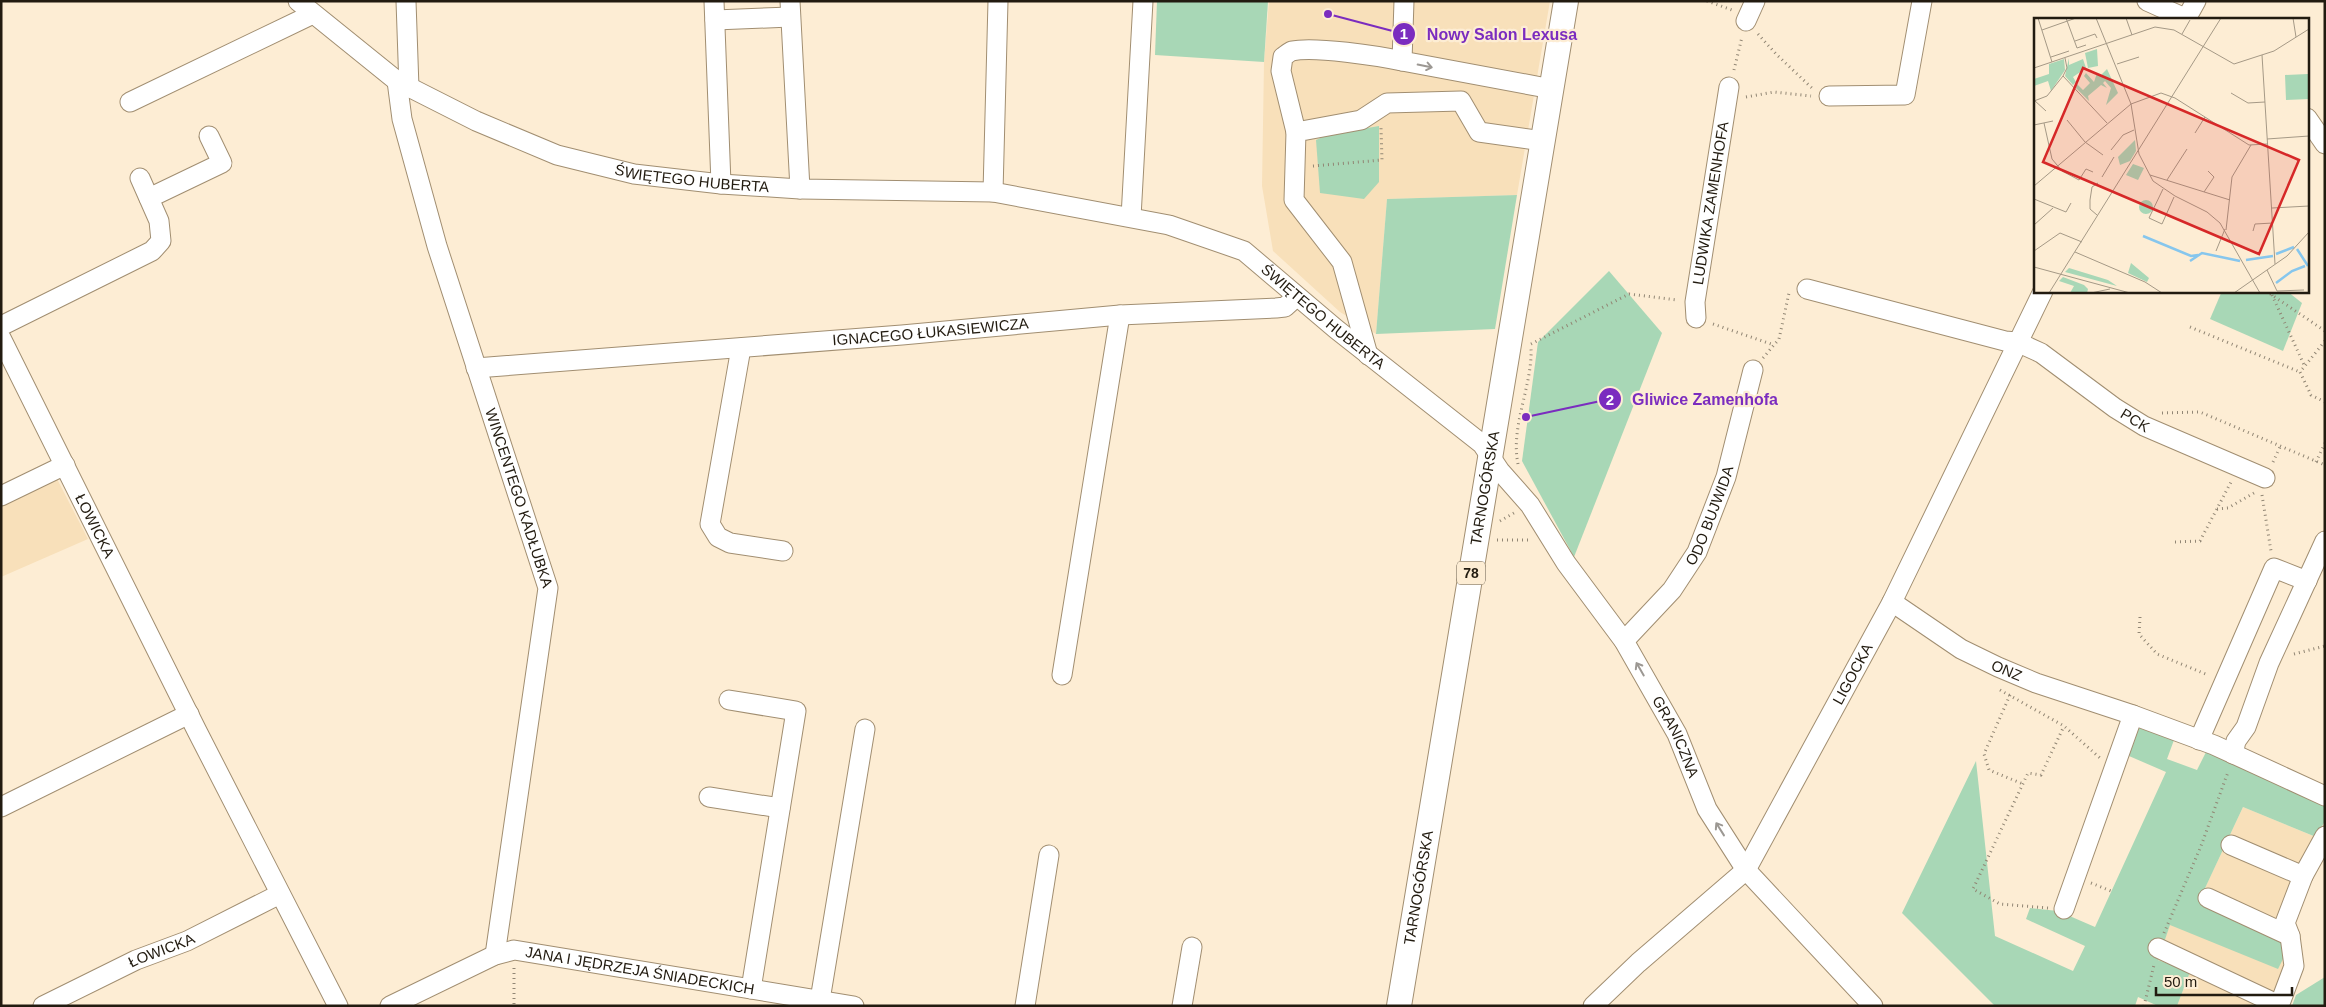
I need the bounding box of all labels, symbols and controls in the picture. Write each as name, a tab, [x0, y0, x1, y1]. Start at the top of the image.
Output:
inset map	[2034, 18, 2308, 292]
callout: Nowy Salon Lexusa	[1392, 19, 1587, 50]
text: 1	[1400, 25, 1408, 42]
text: Nowy Salon Lexusa	[1427, 26, 1577, 43]
one-way arrow	[1416, 61, 1432, 71]
street label: LUDWIKA ZAMENHOFA	[1689, 120, 1731, 286]
street label: ŚWIĘTEGO HUBERTA	[613, 161, 770, 195]
street label: ŚWIĘTEGO HUBERTA	[1258, 260, 1389, 372]
street label: IGNACEGO ŁUKASIEWICZA	[832, 314, 1029, 348]
callout: Gliwice Zamenhofa	[1597, 384, 1788, 415]
text: 2	[1606, 391, 1614, 408]
text: Gliwice Zamenhofa	[1632, 391, 1778, 408]
street label: PCK	[2118, 405, 2153, 435]
street label: WINCENTEGO KADŁUBKA	[482, 406, 556, 590]
street label: TARNOGÓRSKA	[1467, 430, 1502, 546]
street label: ODO BUJWIDA	[1682, 464, 1736, 568]
street label: ŁOWICKA	[72, 491, 118, 560]
road number: 78	[1457, 562, 1485, 584]
street label: LIGOCKA	[1829, 640, 1876, 707]
street label: ONZ	[1989, 656, 2025, 684]
one-way arrow	[1634, 662, 1644, 676]
street label: GRANICZNA	[1649, 693, 1703, 780]
one-way arrow	[1715, 822, 1725, 836]
street label: TARNOGÓRSKA	[1400, 829, 1436, 946]
street label: ŁOWICKA	[125, 930, 197, 970]
street label: JANA I JĘDRZEJA ŚNIADECKICH	[524, 943, 756, 997]
scale bar	[2156, 964, 2292, 996]
text: 50 m	[2164, 973, 2197, 990]

